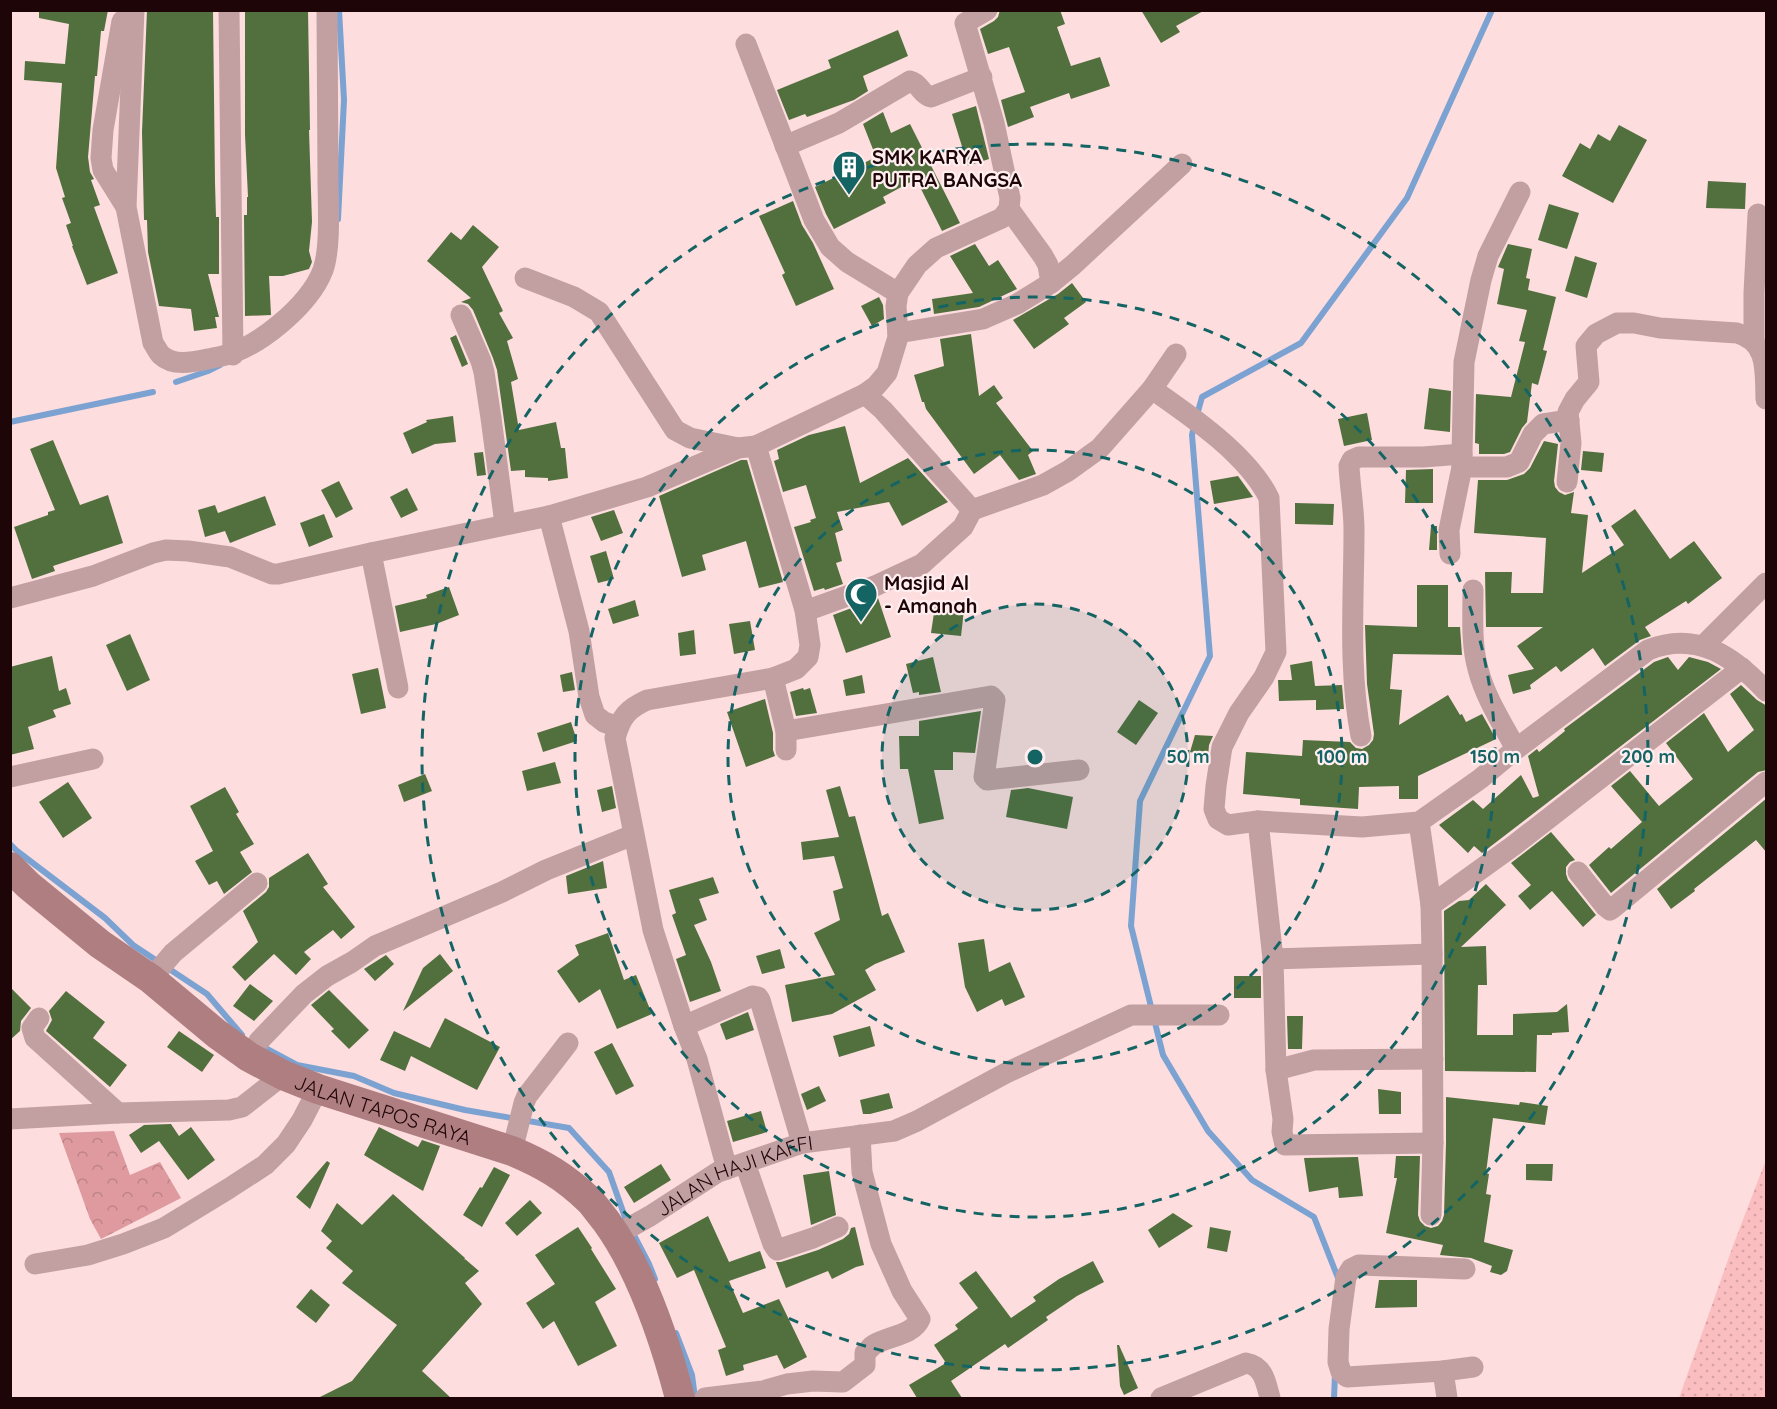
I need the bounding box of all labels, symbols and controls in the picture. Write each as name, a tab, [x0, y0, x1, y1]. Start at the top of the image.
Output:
place label: SMK KARYA PUTRA BANGSA	[872, 144, 1022, 192]
building icon: SMK KARYA PUTRA BANGSA	[831, 149, 867, 196]
place label: Masjid Al - Amanah	[884, 570, 978, 618]
mosque icon: Masjid Al - Amanah	[843, 576, 879, 623]
text: 50 m	[1166, 745, 1210, 768]
text: 100 m	[1317, 745, 1367, 768]
text: 150 m	[1470, 745, 1520, 768]
text: 200 m	[1621, 745, 1675, 768]
centre of rings	[1025, 747, 1045, 767]
street label: JALAN TAPOS RAYA	[291, 1068, 475, 1150]
street label: JALAN HAJI KAFFI	[651, 1129, 814, 1221]

